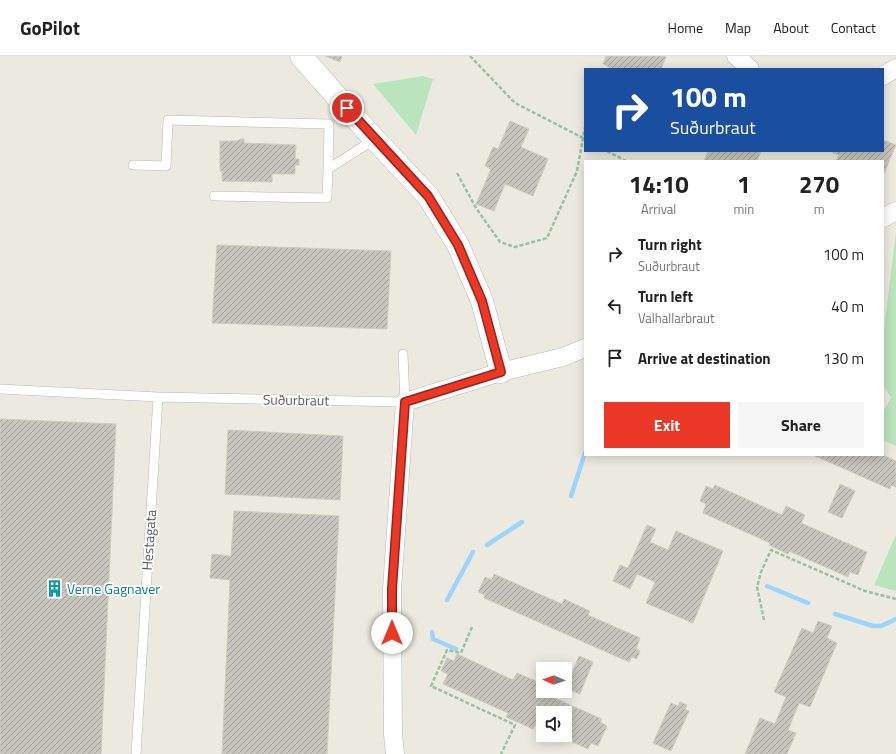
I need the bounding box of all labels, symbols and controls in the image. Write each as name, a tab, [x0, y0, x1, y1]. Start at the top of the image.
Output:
text: GoPilot	[20, 13, 80, 42]
text: Home	[668, 17, 703, 38]
text: Map	[725, 17, 751, 38]
text: About	[773, 17, 809, 38]
text: Contact	[831, 17, 876, 38]
text: 100 m	[670, 75, 747, 118]
icon: right	[604, 84, 656, 136]
pin	[330, 91, 364, 125]
icon: arrive	[336, 97, 358, 119]
text: Suðurbraut	[670, 114, 756, 141]
text: 14:10	[629, 166, 689, 202]
text: 1	[737, 166, 751, 202]
text: 270	[799, 166, 839, 202]
text: Arrival	[641, 199, 676, 219]
text: min	[733, 199, 754, 219]
text: m	[814, 199, 825, 219]
text: Turn right	[638, 233, 702, 256]
icon: right	[604, 243, 626, 265]
text: 100 m	[823, 243, 864, 266]
text: Suðurbraut	[638, 256, 700, 276]
text: Turn left	[638, 285, 693, 308]
icon: left	[604, 295, 626, 317]
text: 40 m	[831, 295, 864, 318]
text: Valhallarbraut	[638, 308, 715, 328]
icon: arrive	[604, 347, 626, 369]
text: Arrive at destination	[638, 347, 771, 370]
text: 130 m	[823, 347, 864, 370]
street label: Suðurbraut	[263, 388, 330, 411]
button: Exit	[604, 402, 730, 448]
button: Share	[738, 402, 864, 448]
street label: Hestagata	[136, 509, 161, 571]
place label: Verne Gagnaver	[67, 578, 160, 599]
building icon: Verne Gagnaver	[44, 579, 64, 599]
position arrow	[371, 612, 413, 654]
north arrow	[536, 662, 572, 698]
map controls	[536, 662, 572, 742]
button: sound	[536, 706, 572, 742]

